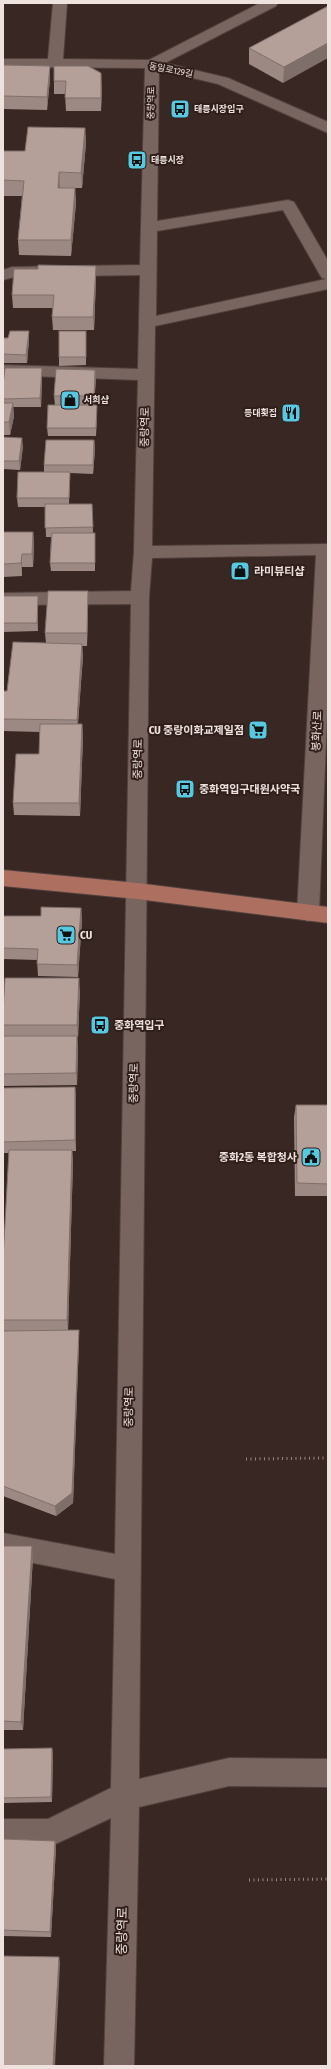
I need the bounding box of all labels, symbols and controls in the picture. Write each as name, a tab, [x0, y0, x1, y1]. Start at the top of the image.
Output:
street label: 동일로129길	[148, 61, 194, 79]
street label: 중랑역로	[146, 86, 156, 120]
bus stop icon: 태릉시장입구	[169, 98, 191, 120]
place label: 태릉시장입구	[194, 104, 244, 114]
bus stop icon: 태릉시장	[126, 149, 148, 171]
place label: 태릉시장	[151, 155, 184, 165]
shop icon: 서희샵	[59, 389, 81, 411]
place label: 서희샵	[84, 395, 110, 405]
restaurant icon: 등대횟집	[280, 402, 302, 424]
street label: 중랑역로	[138, 407, 152, 447]
place label: 등대횟집	[244, 407, 277, 418]
shop icon: 라미뷰티샵	[229, 560, 251, 582]
place label: 라미뷰티샵	[254, 565, 305, 578]
street label: 봉화산로	[309, 710, 325, 752]
supermarket icon: CU 중랑이화교제일점	[247, 719, 269, 741]
place label: CU 중랑이화교제일점	[149, 724, 244, 737]
street label: 중랑역로	[131, 739, 145, 779]
bus stop icon: 중화역입구대원사약국	[174, 778, 196, 800]
place label: 중화역입구대원사약국	[199, 783, 300, 796]
supermarket icon: CU	[55, 924, 77, 946]
place label: CU	[80, 929, 92, 942]
bus stop icon: 중화역입구	[89, 1014, 111, 1036]
place label: 중화역입구	[114, 1019, 165, 1032]
street label: 중랑역로	[127, 1063, 141, 1103]
public building icon: 중화2동 복합청사	[300, 1146, 322, 1168]
place label: 중화2동 복합청사	[219, 1151, 297, 1164]
street label: 중랑역로	[122, 1387, 136, 1427]
street label: 중랑역로	[114, 1907, 130, 1955]

